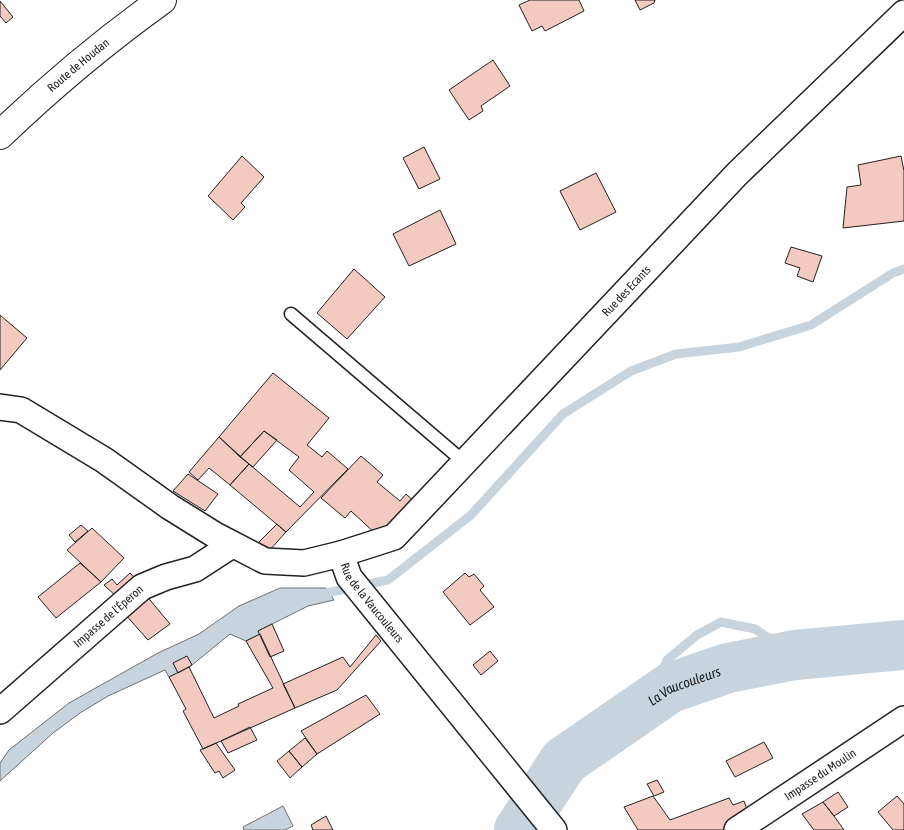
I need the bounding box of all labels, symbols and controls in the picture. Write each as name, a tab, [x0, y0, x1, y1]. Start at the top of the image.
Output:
street label: Route de Houdan	[45, 35, 112, 95]
street label: Rue des Ecants	[599, 263, 654, 319]
street label: Rue de la Vaucouleurs	[338, 561, 406, 646]
street label: Impasse de l'Éperon	[71, 582, 146, 650]
water label: La Vaucouleurs	[645, 663, 723, 709]
street label: Impasse du Moulin	[782, 746, 859, 803]

